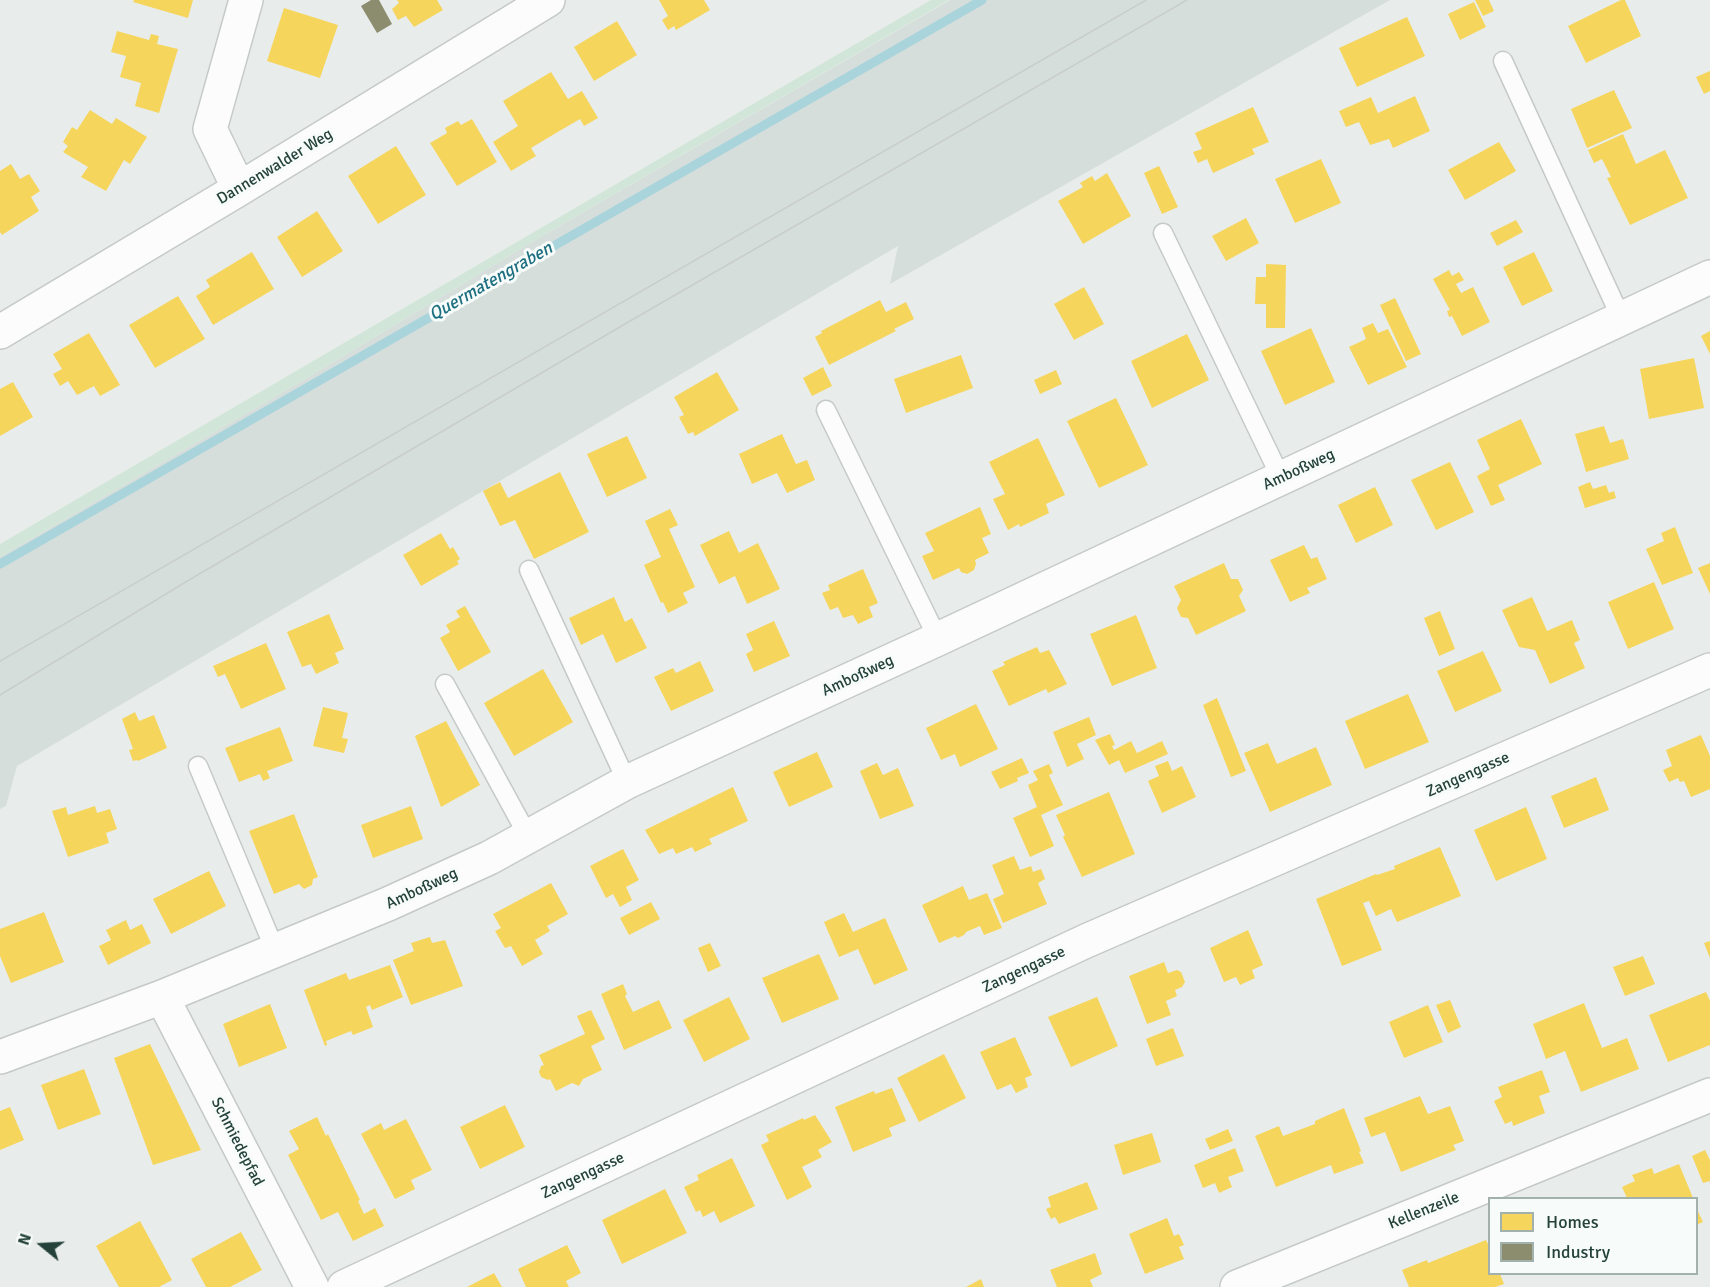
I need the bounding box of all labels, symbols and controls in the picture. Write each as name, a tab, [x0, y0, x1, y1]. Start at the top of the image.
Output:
street label: Dannenwalder Weg	[214, 125, 336, 209]
water label: Quermatengraben	[425, 238, 557, 326]
street label: Amboßweg	[1260, 445, 1338, 495]
street label: Amboßweg	[819, 651, 897, 701]
street label: Zangengasse	[1423, 748, 1513, 802]
street label: Amboßweg	[383, 864, 461, 914]
street label: Zangengasse	[979, 942, 1069, 998]
street label: Schmiedepfad	[206, 1094, 268, 1190]
street label: Zangengasse	[538, 1148, 628, 1204]
street label: Kellenzeile	[1386, 1188, 1462, 1234]
legend	[1488, 1197, 1698, 1275]
text: Homes	[1546, 1211, 1599, 1233]
north arrow	[12, 1215, 72, 1275]
text: N	[14, 1231, 36, 1248]
text: Industry	[1546, 1241, 1610, 1263]

